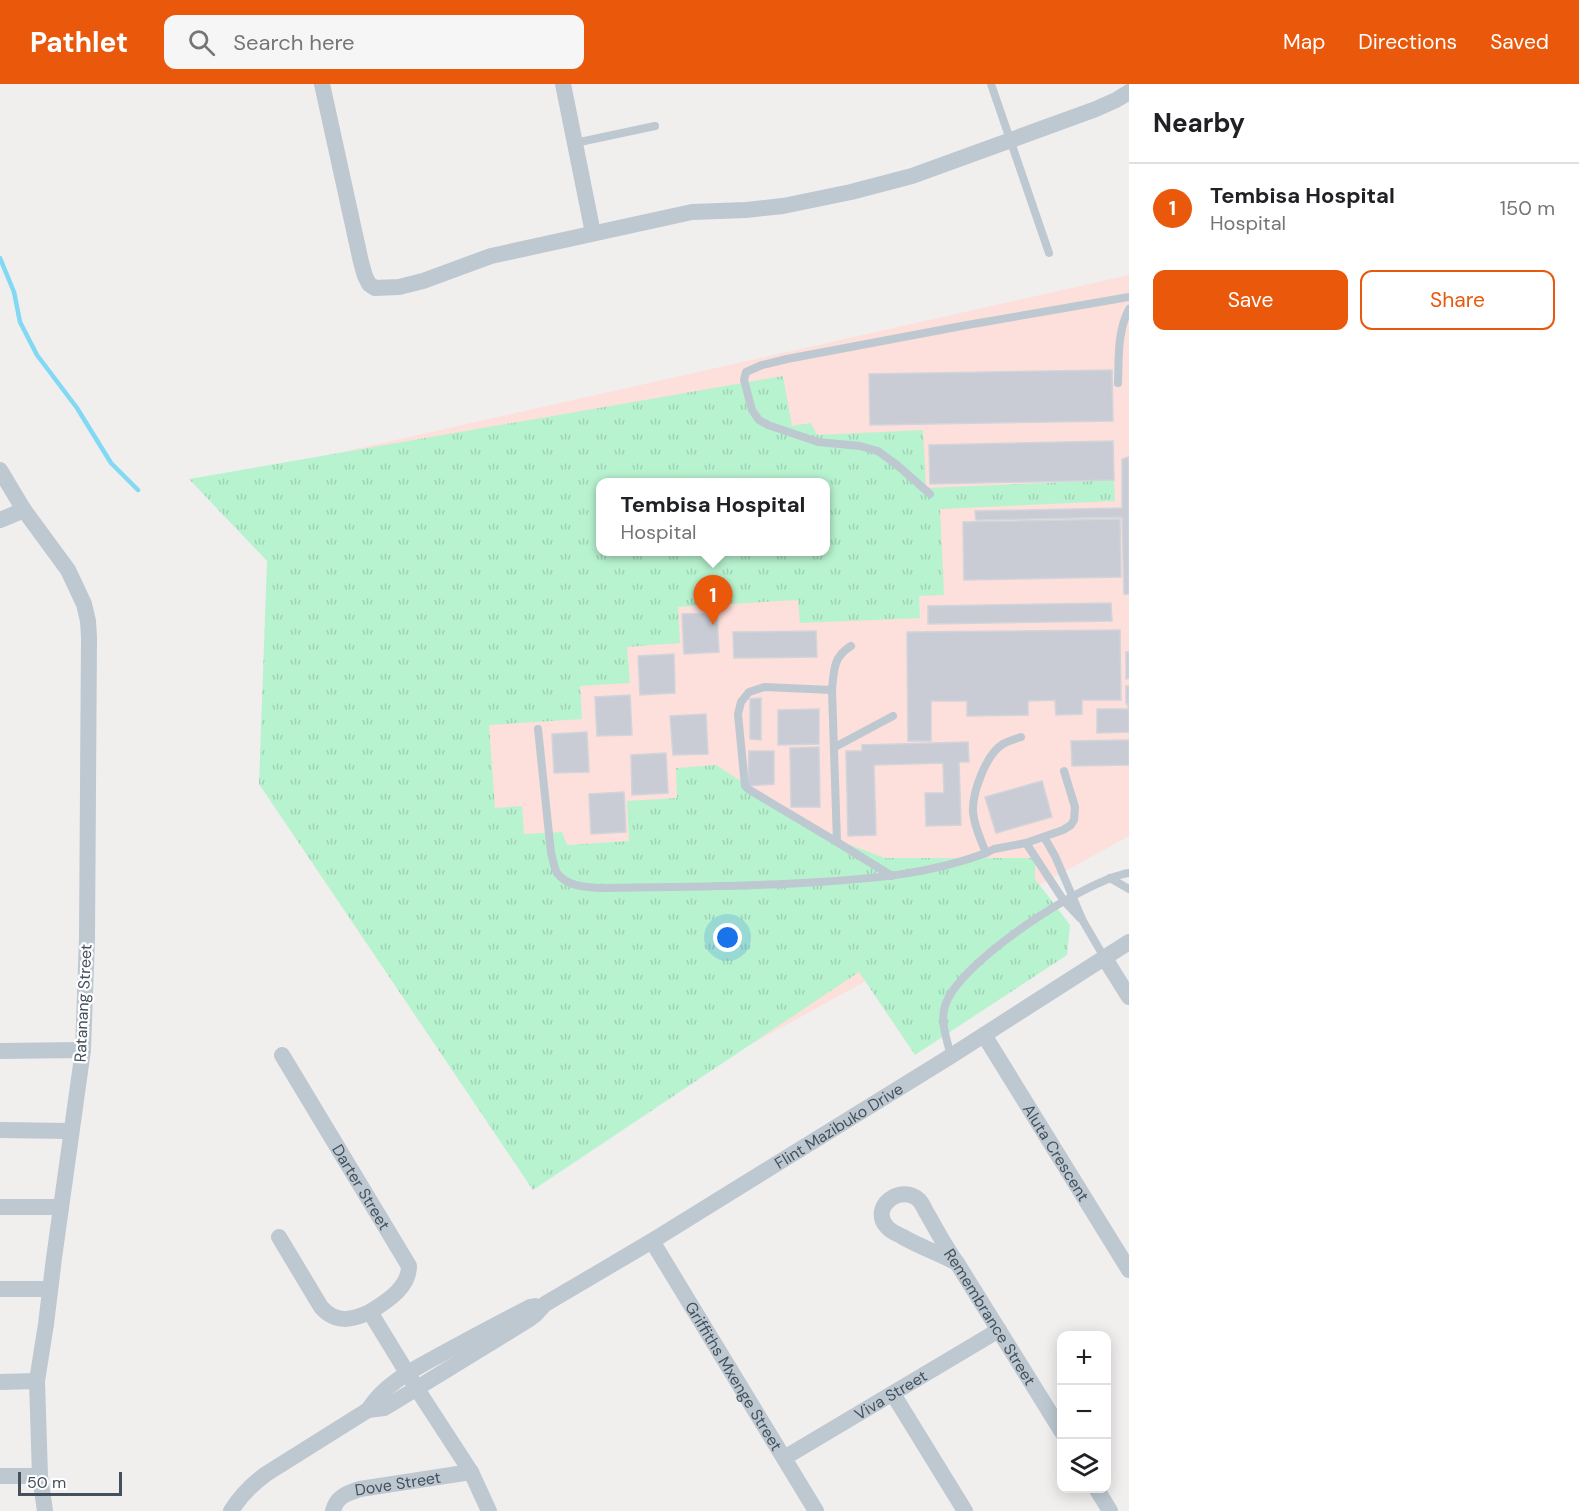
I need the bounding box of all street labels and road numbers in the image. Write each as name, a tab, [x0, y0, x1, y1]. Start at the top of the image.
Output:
street label: Ratanang Street	[69, 943, 97, 1063]
street label: Flint Mazibuko Drive	[770, 1078, 907, 1173]
street label: Aluta Crescent	[1018, 1100, 1094, 1205]
street label: Darter Street	[328, 1140, 395, 1234]
street label: Remembrance Street	[939, 1244, 1041, 1389]
street label: Griffiths Mxenge Street	[681, 1298, 787, 1455]
street label: Viva Street	[850, 1365, 931, 1424]
street label: Dove Street	[353, 1466, 442, 1500]

